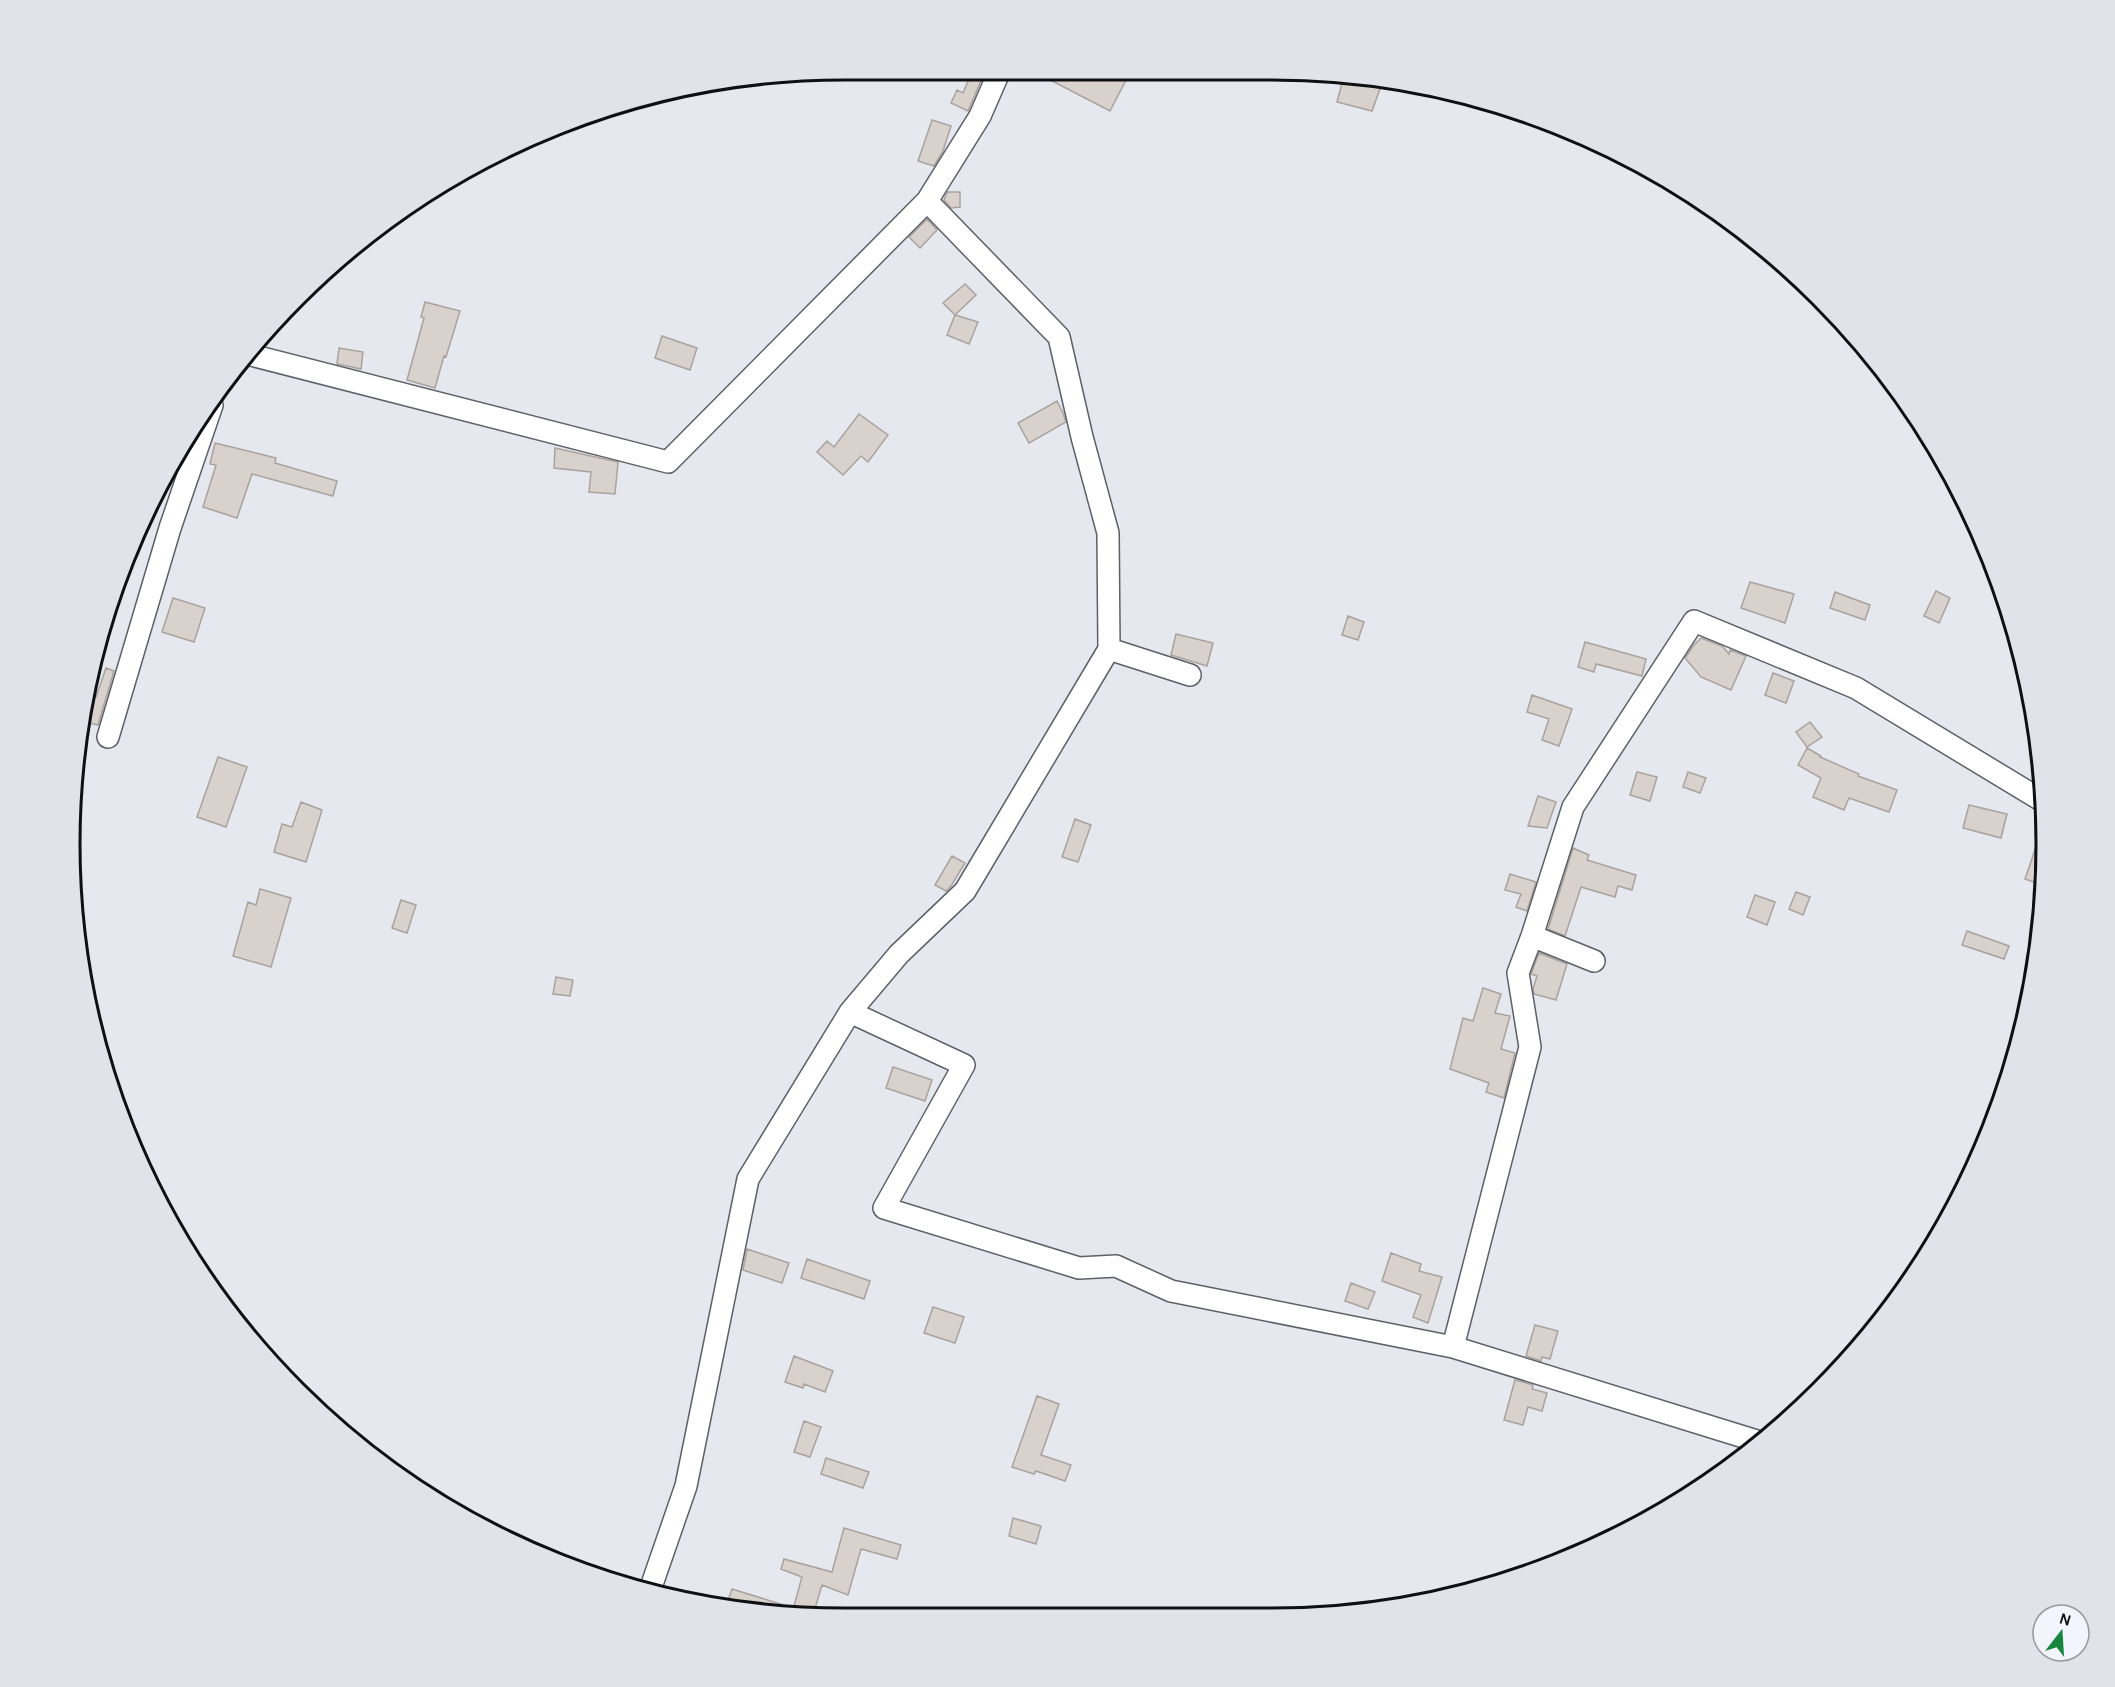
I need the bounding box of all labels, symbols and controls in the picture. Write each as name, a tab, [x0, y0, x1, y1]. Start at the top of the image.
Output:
north arrow	[2031, 1603, 2091, 1663]
text: N	[2057, 1608, 2074, 1630]

